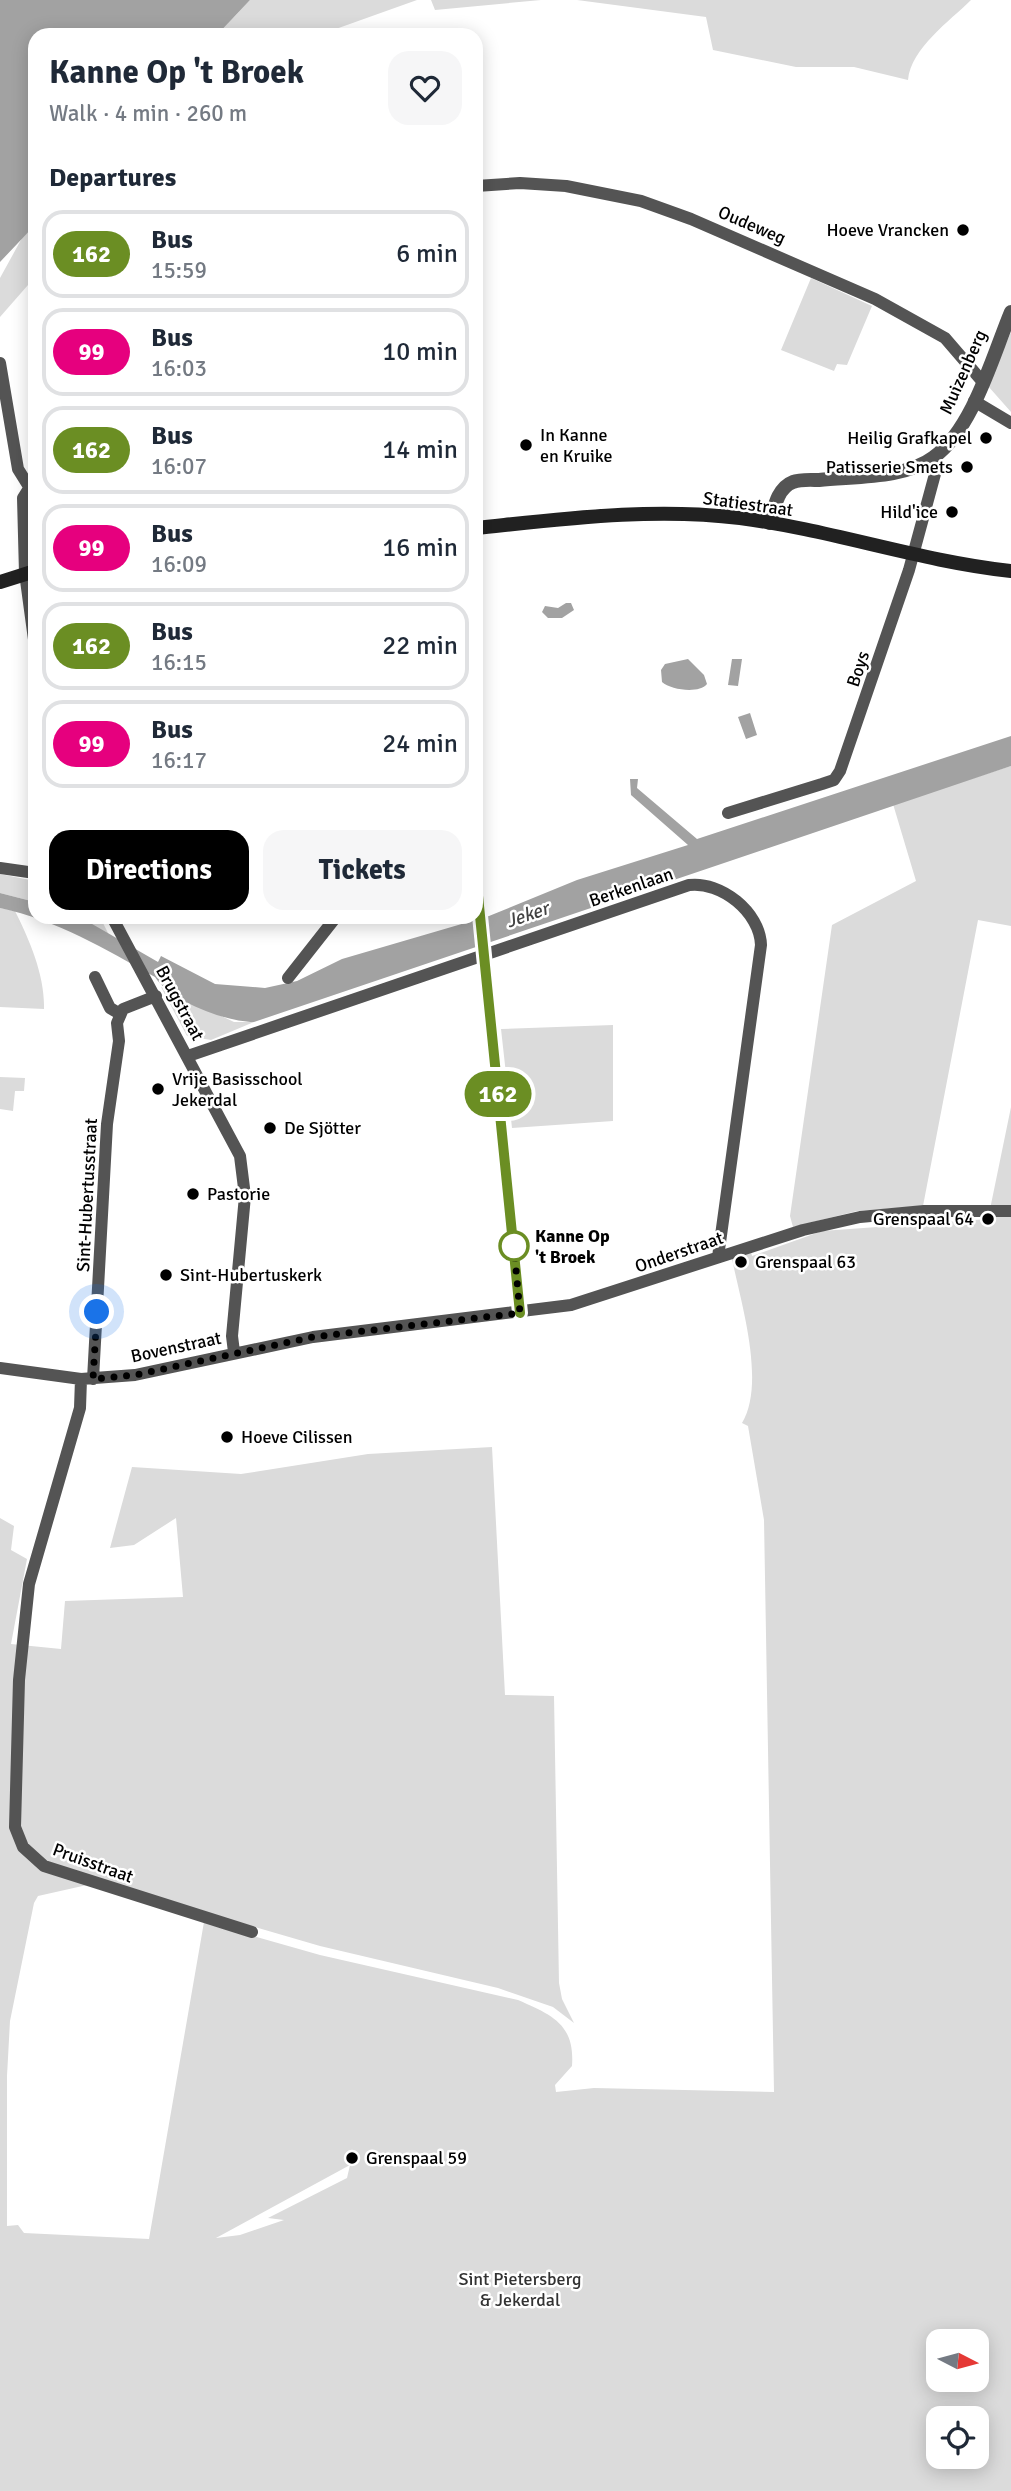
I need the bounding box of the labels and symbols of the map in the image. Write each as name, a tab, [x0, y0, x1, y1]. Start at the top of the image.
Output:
street label: Oudeweg	[715, 201, 789, 249]
place label: Hoeve Vrancken	[826, 219, 949, 241]
marker: Hoeve Vrancken	[955, 222, 971, 238]
street label: Muizenberg	[935, 326, 991, 418]
place label: In Kanne en Kruike	[540, 424, 612, 467]
place label: Heilig Grafkapel	[847, 427, 972, 449]
marker: Heilig Grafkapel	[978, 430, 994, 446]
marker: In Kanne en Kruike	[518, 437, 534, 453]
place label: Patisserie Smets	[826, 456, 953, 478]
marker: Patisserie Smets	[959, 459, 975, 475]
street label: Statiestraat	[702, 487, 794, 521]
place label: Hild'ice	[880, 501, 938, 523]
marker: Hild'ice	[944, 504, 960, 520]
street label: Boys	[842, 648, 874, 690]
street label: Berkenlaan	[586, 862, 676, 912]
water label: Jeker	[503, 896, 555, 933]
street label: Brugstraat	[151, 962, 209, 1044]
place label: Vrije Basisschool Jekerdal	[172, 1068, 303, 1111]
line badge: 162	[458, 1071, 538, 1117]
marker: Vrije Basisschool Jekerdal	[150, 1081, 166, 1097]
place label: De Sjötter	[284, 1117, 361, 1139]
street label: Sint-Hubertusstraat	[72, 1118, 102, 1272]
marker: De Sjötter	[262, 1120, 278, 1136]
place label: Pastorie	[207, 1183, 270, 1205]
marker: Pastorie	[185, 1186, 201, 1202]
place label: Grenspaal 64	[873, 1208, 974, 1230]
marker: Grenspaal 64	[980, 1211, 996, 1227]
place label: Kanne Op 't Broek	[535, 1225, 610, 1268]
street label: Onderstraat	[632, 1227, 726, 1277]
marker: Kanne Op 't Broek	[499, 1231, 529, 1261]
place label: Grenspaal 63	[755, 1251, 856, 1273]
marker: Grenspaal 63	[733, 1254, 749, 1270]
place label: Sint-Hubertuskerk	[180, 1264, 322, 1286]
marker: Sint-Hubertuskerk	[158, 1267, 174, 1283]
your location	[79, 1294, 114, 1329]
street label: Bovenstraat	[129, 1327, 223, 1367]
place label: Hoeve Cilissen	[241, 1426, 353, 1448]
marker: Hoeve Cilissen	[219, 1429, 235, 1445]
street label: Pruisstraat	[50, 1838, 136, 1888]
place label: Grenspaal 59	[366, 2147, 467, 2169]
marker: Grenspaal 59	[344, 2150, 360, 2166]
park label: Sint Pietersberg & Jekerdal	[458, 2268, 582, 2311]
north arrow	[926, 2329, 989, 2392]

